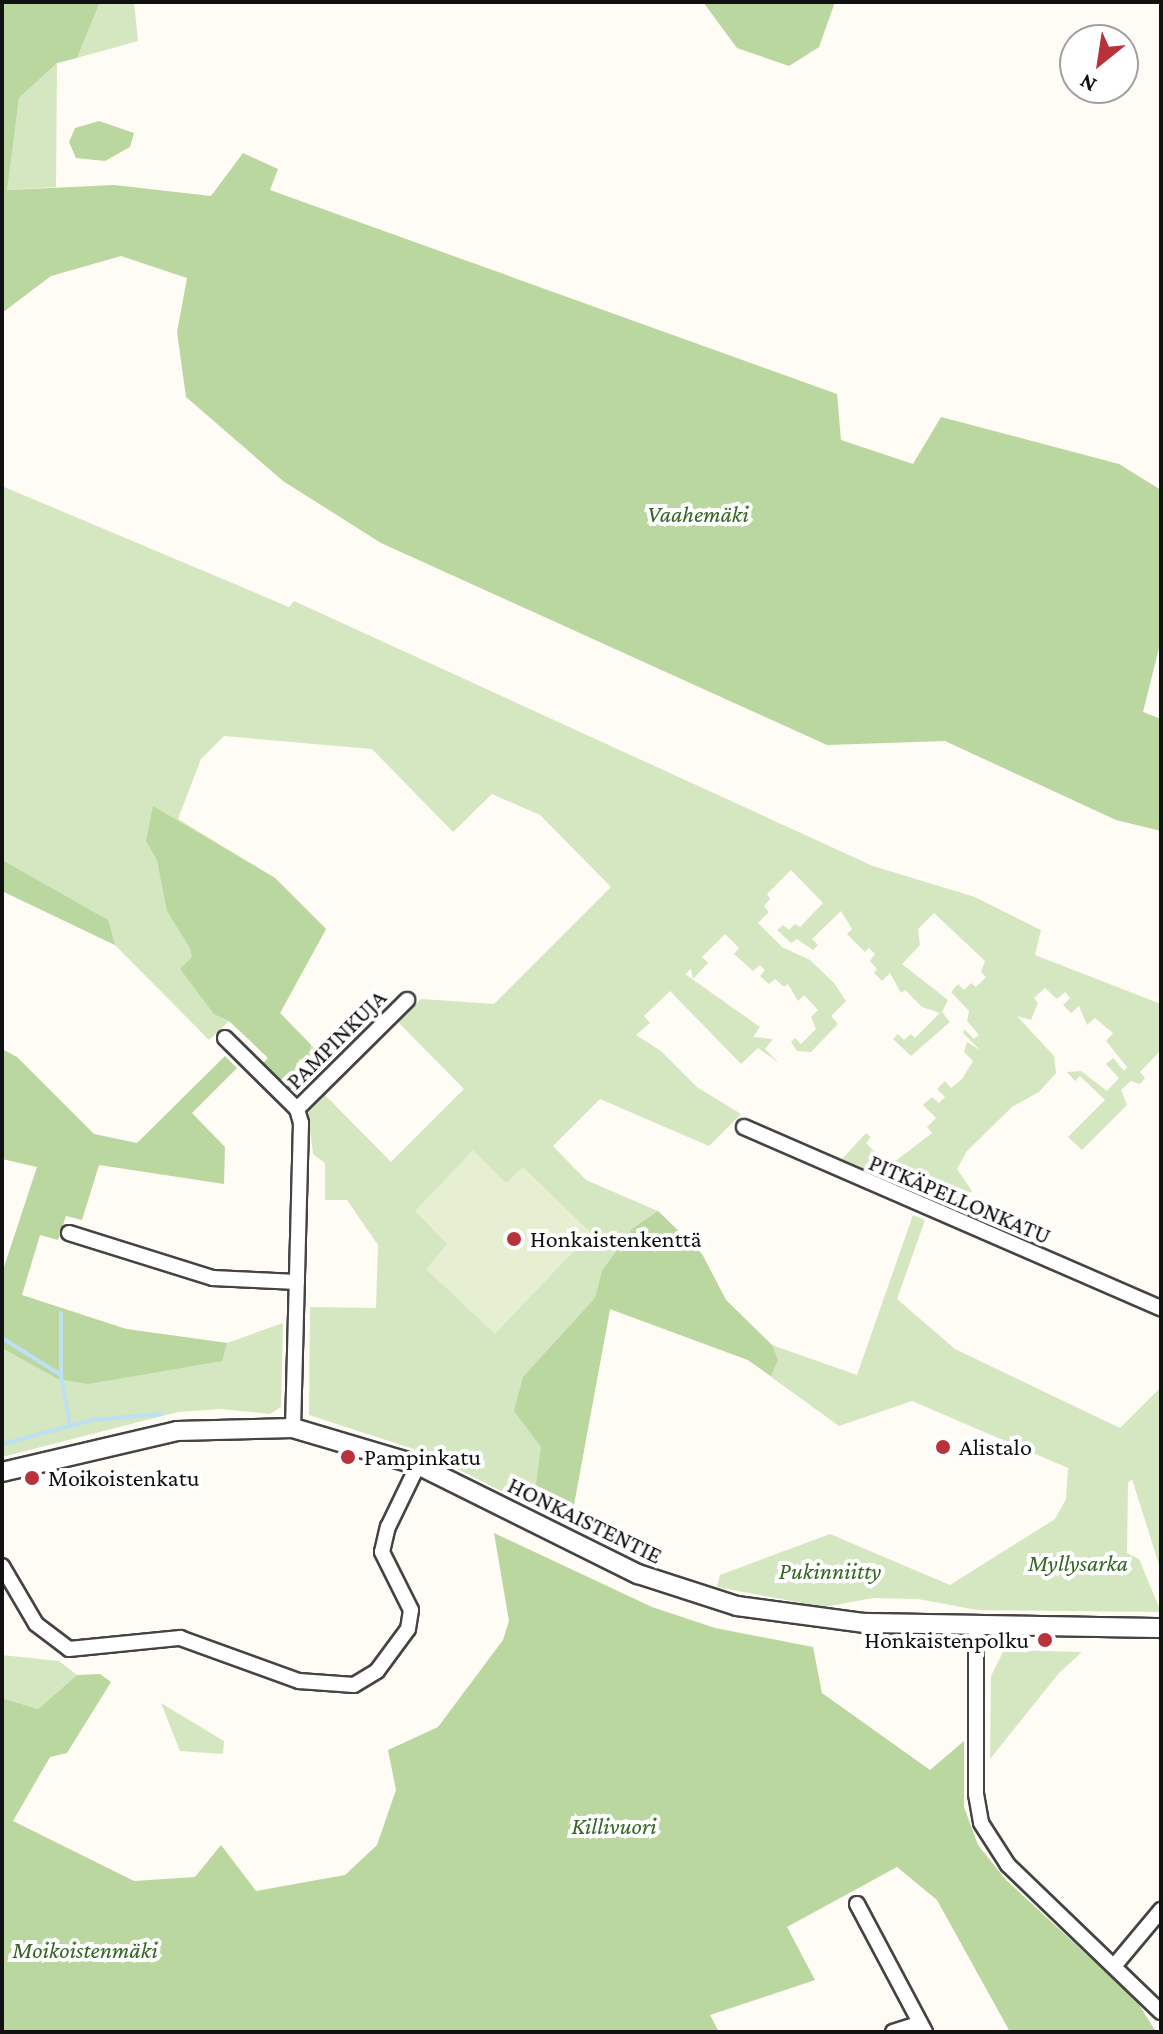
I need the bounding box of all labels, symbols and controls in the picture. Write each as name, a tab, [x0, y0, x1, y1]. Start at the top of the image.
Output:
north arrow	[1059, 24, 1139, 104]
text: N	[1075, 69, 1100, 98]
park label: Vaahemäki	[647, 500, 749, 528]
street label: PAMPINKUJA	[280, 983, 392, 1095]
street label: PITKÄPELLONKATU	[865, 1148, 1055, 1250]
place label: Honkaistenkenttä	[530, 1225, 702, 1253]
marker: Honkaistenkenttä	[505, 1230, 523, 1248]
place label: Alistalo	[959, 1433, 1032, 1461]
marker: Alistalo	[934, 1438, 952, 1456]
place label: Pampinkatu	[364, 1443, 481, 1471]
marker: Pampinkatu	[339, 1448, 357, 1466]
place label: Moikoistenkatu	[48, 1464, 199, 1492]
marker: Moikoistenkatu	[23, 1469, 41, 1487]
street label: HONKAISTENTIE	[503, 1470, 667, 1570]
park label: Myllysarka	[1028, 1549, 1128, 1577]
park label: Pukinniitty	[779, 1557, 881, 1585]
place label: Honkaistenpolku	[864, 1626, 1029, 1654]
marker: Honkaistenpolku	[1036, 1631, 1054, 1649]
park label: Killivuori	[571, 1812, 657, 1840]
park label: Moikoistenmäki	[12, 1936, 158, 1964]

